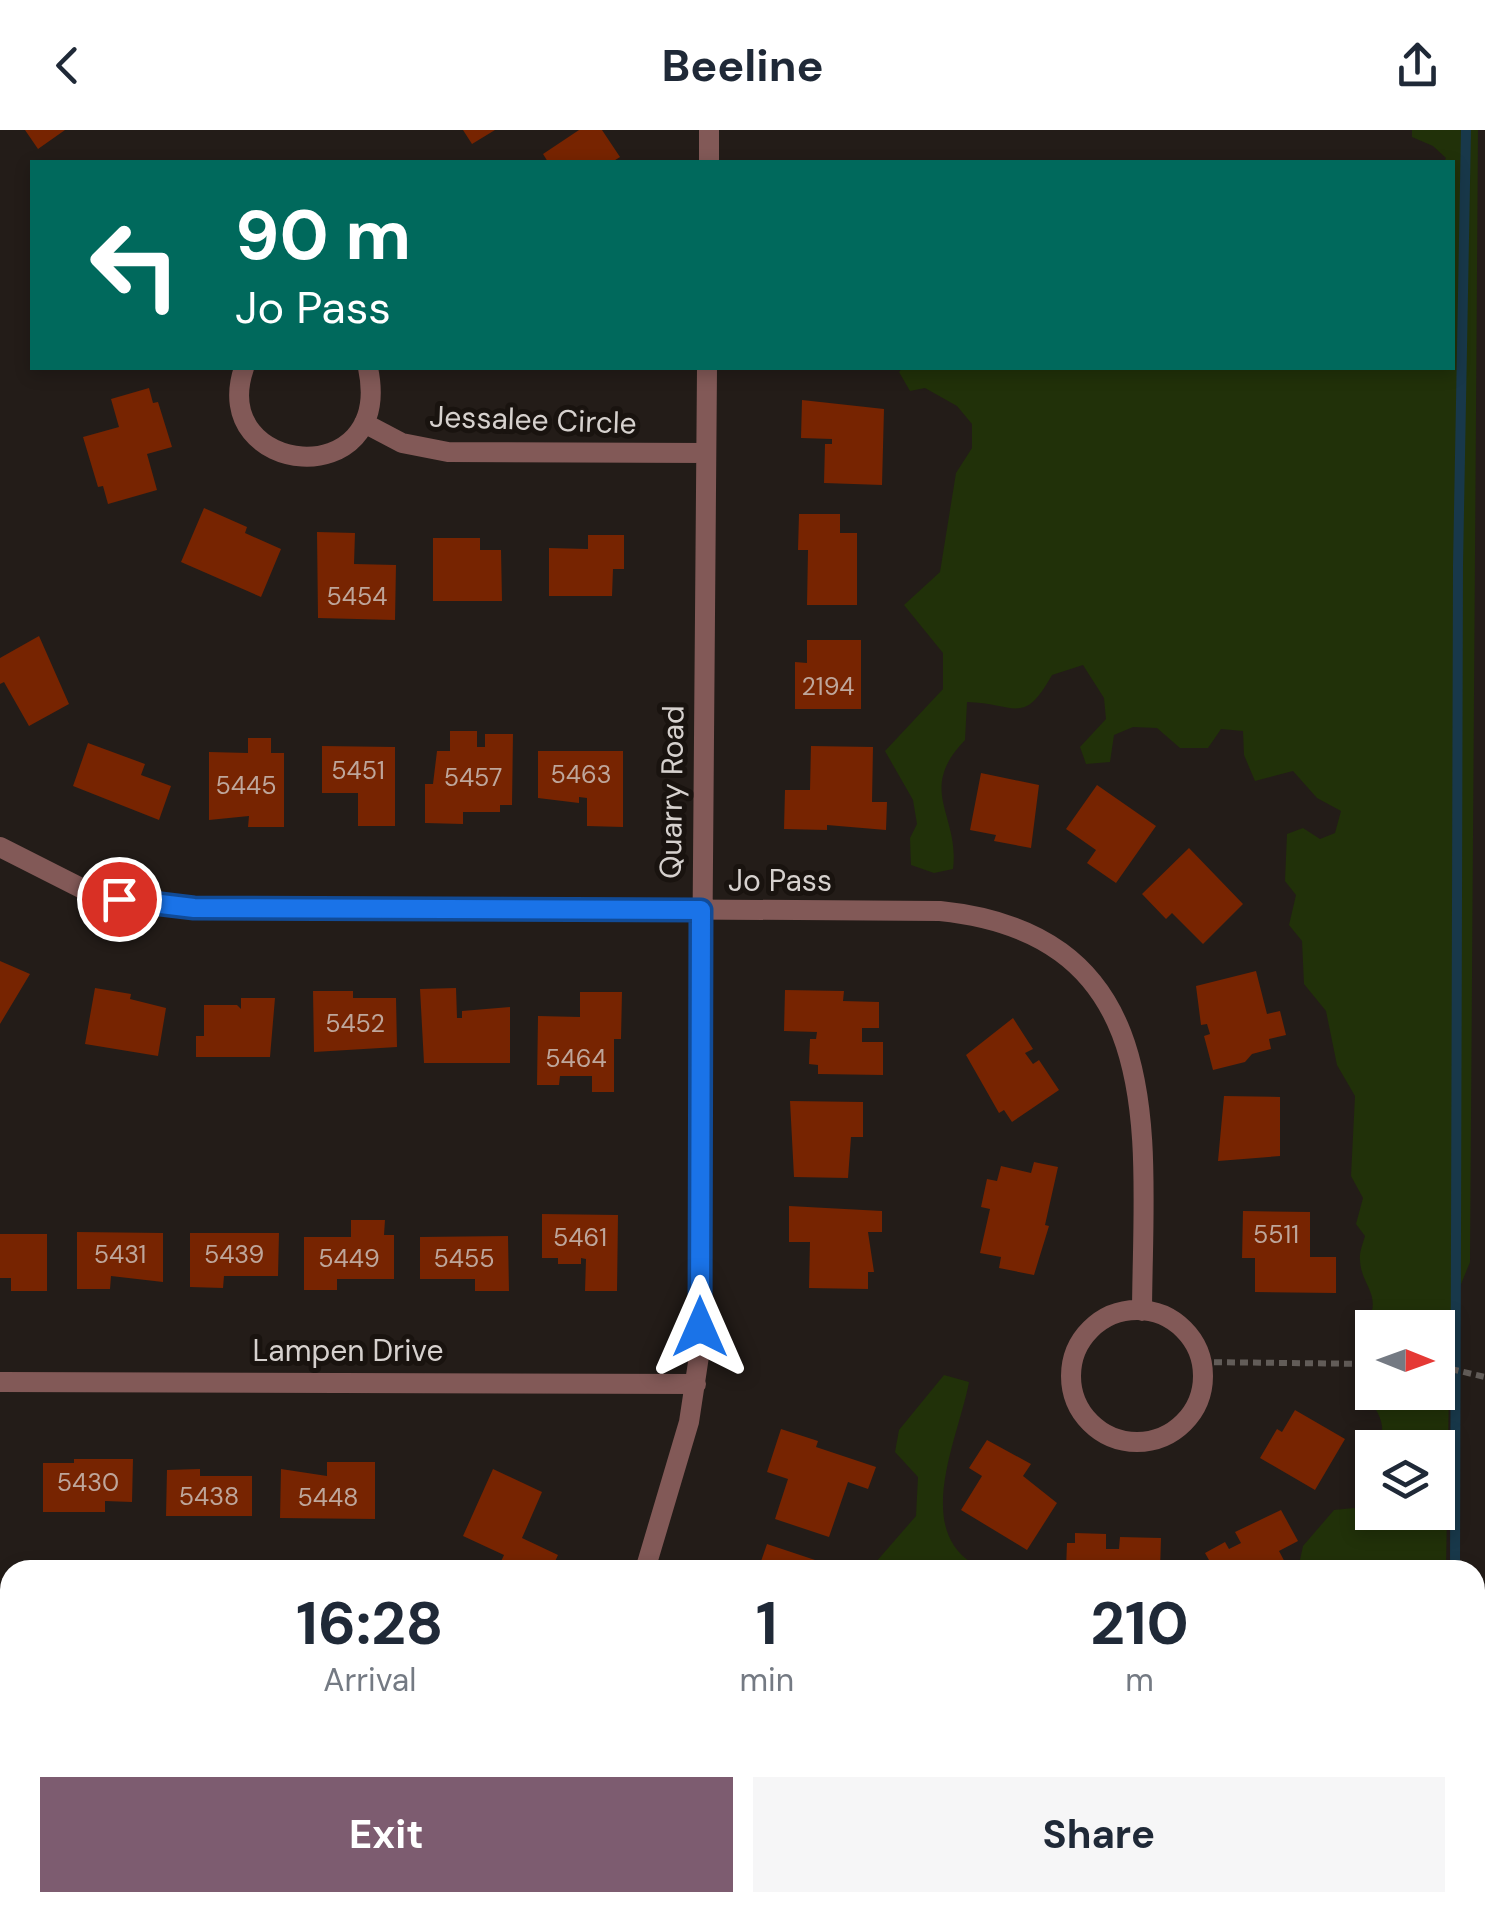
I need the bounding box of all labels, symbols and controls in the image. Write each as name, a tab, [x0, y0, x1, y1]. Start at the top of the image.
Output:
text: Beeline	[661, 36, 824, 95]
icon: back	[40, 38, 95, 93]
icon: share	[1390, 38, 1445, 93]
text: 90 m	[235, 190, 411, 281]
icon: left	[70, 200, 200, 330]
text: Jo Pass	[235, 278, 391, 337]
street label: Jessalee Circle	[429, 396, 637, 443]
house number: 5454	[327, 580, 387, 613]
house number: 2194	[801, 670, 855, 703]
street label: Quarry Road	[650, 705, 693, 879]
house number: 5451	[331, 754, 385, 787]
house number: 5463	[551, 758, 611, 791]
house number: 5457	[444, 761, 502, 794]
house number: 5445	[216, 769, 276, 802]
pin	[77, 857, 162, 942]
street label: Jo Pass	[728, 861, 832, 900]
icon: arrive	[92, 872, 147, 927]
house number: 5452	[325, 1007, 385, 1040]
house number: 5464	[545, 1042, 607, 1075]
house number: 5511	[1253, 1218, 1299, 1251]
house number: 5461	[553, 1221, 607, 1254]
house number: 5431	[94, 1238, 146, 1271]
house number: 5439	[204, 1238, 264, 1271]
house number: 5449	[318, 1242, 380, 1275]
house number: 5455	[434, 1242, 494, 1275]
position arrow	[648, 1275, 752, 1379]
north arrow	[1355, 1310, 1455, 1410]
map controls	[1355, 1310, 1455, 1530]
street label: Lampen Drive	[253, 1331, 443, 1370]
button: layers	[1355, 1430, 1455, 1530]
house number: 5430	[57, 1466, 119, 1499]
house number: 5438	[179, 1480, 239, 1513]
house number: 5448	[298, 1481, 358, 1514]
text: 16:28	[296, 1584, 443, 1663]
text: 1	[756, 1584, 778, 1663]
text: 210	[1090, 1584, 1189, 1663]
text: Arrival	[323, 1659, 416, 1701]
text: min	[740, 1659, 794, 1701]
text: m	[1125, 1659, 1154, 1701]
button: Exit	[40, 1777, 733, 1892]
button: Share	[753, 1777, 1445, 1892]

